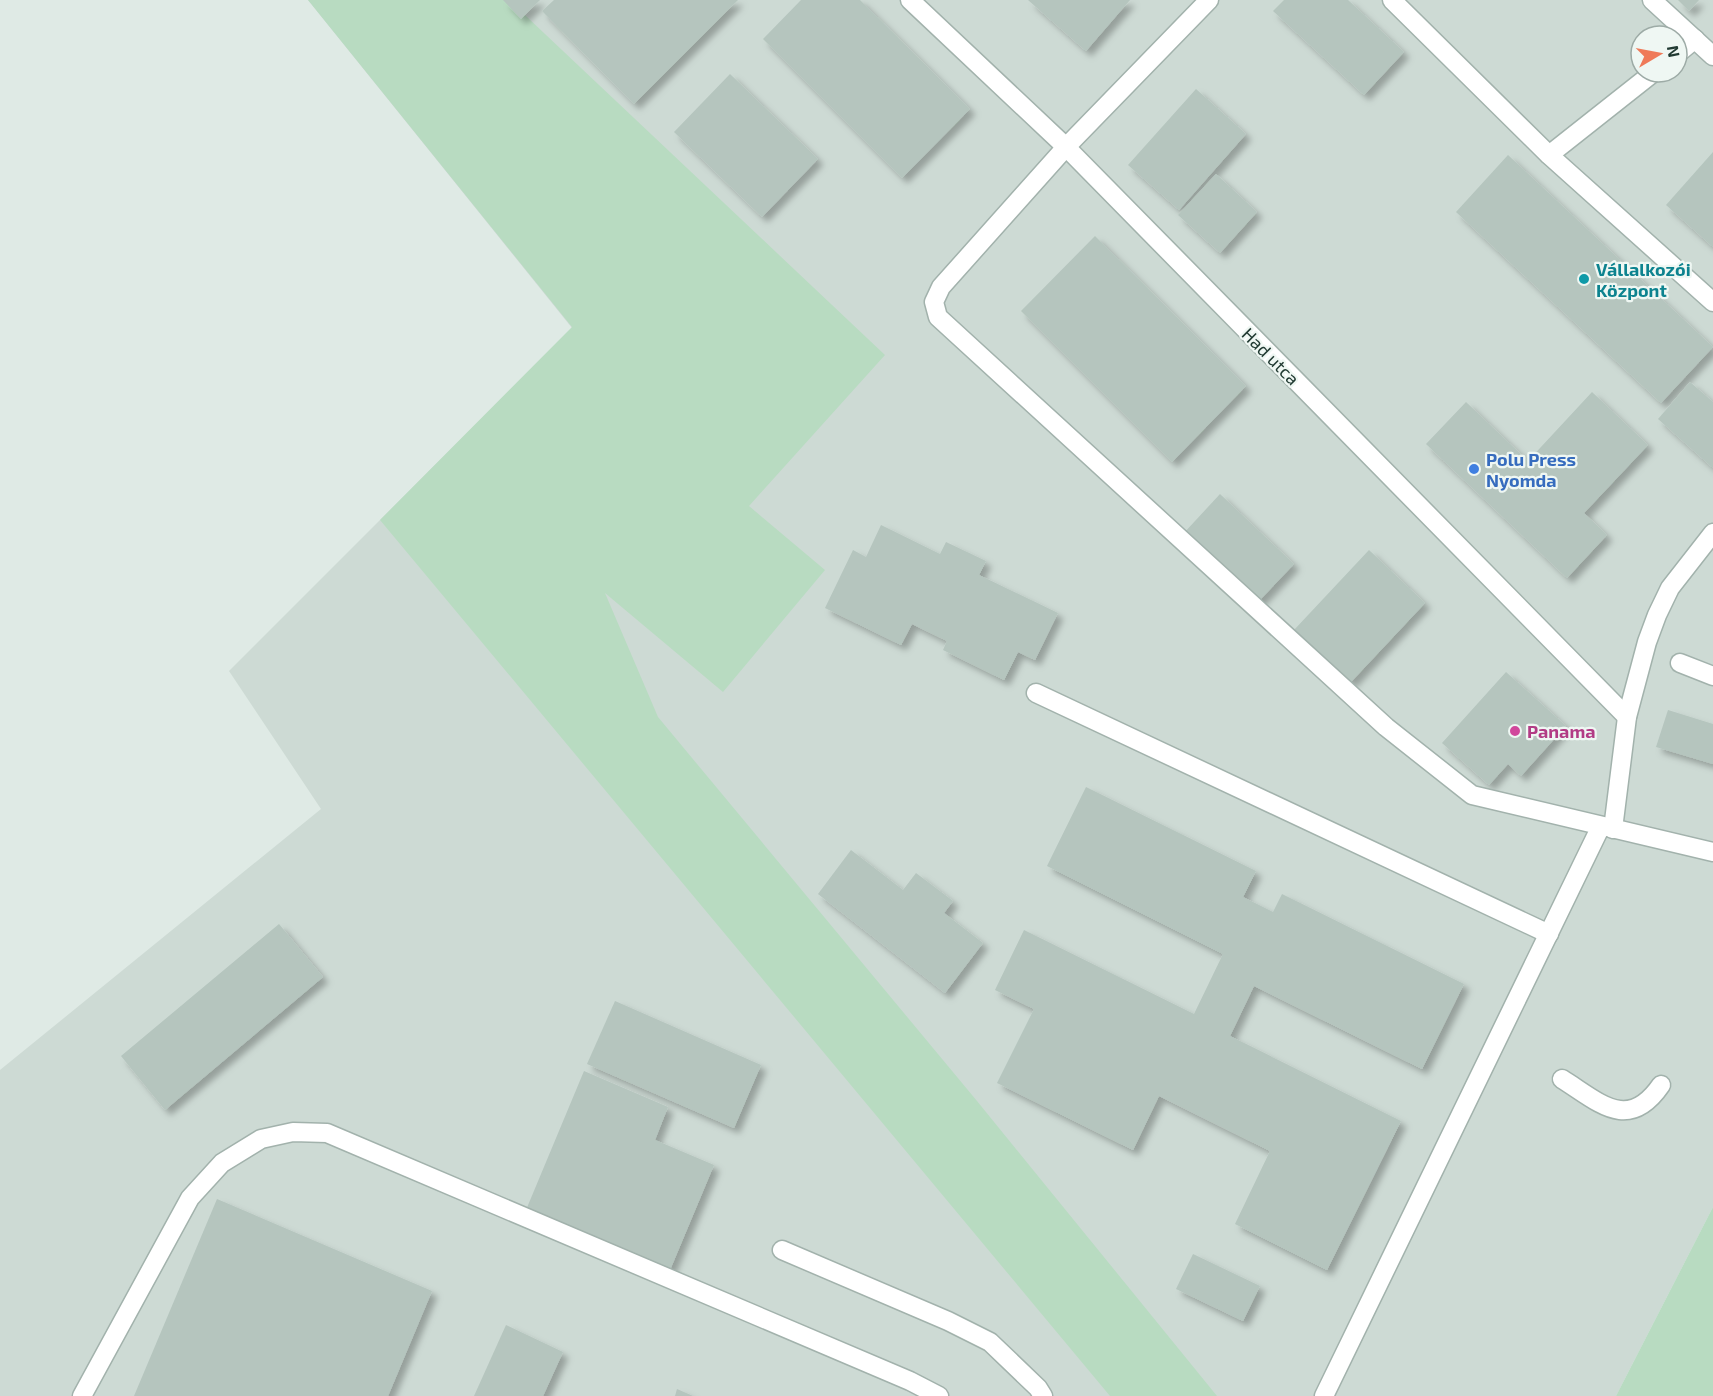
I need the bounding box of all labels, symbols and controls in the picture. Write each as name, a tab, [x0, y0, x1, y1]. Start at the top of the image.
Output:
north arrow	[1629, 24, 1689, 84]
text: N	[1664, 44, 1685, 59]
place label: Vállalkozói Központ	[1596, 258, 1691, 301]
marker: Vállalkozói Központ	[1577, 272, 1591, 286]
street label: Had utca	[1238, 323, 1304, 389]
place label: Polu Press Nyomda	[1486, 448, 1576, 491]
marker: Polu Press Nyomda	[1467, 462, 1481, 476]
place label: Panama	[1527, 720, 1596, 742]
marker: Panama	[1508, 724, 1522, 738]

